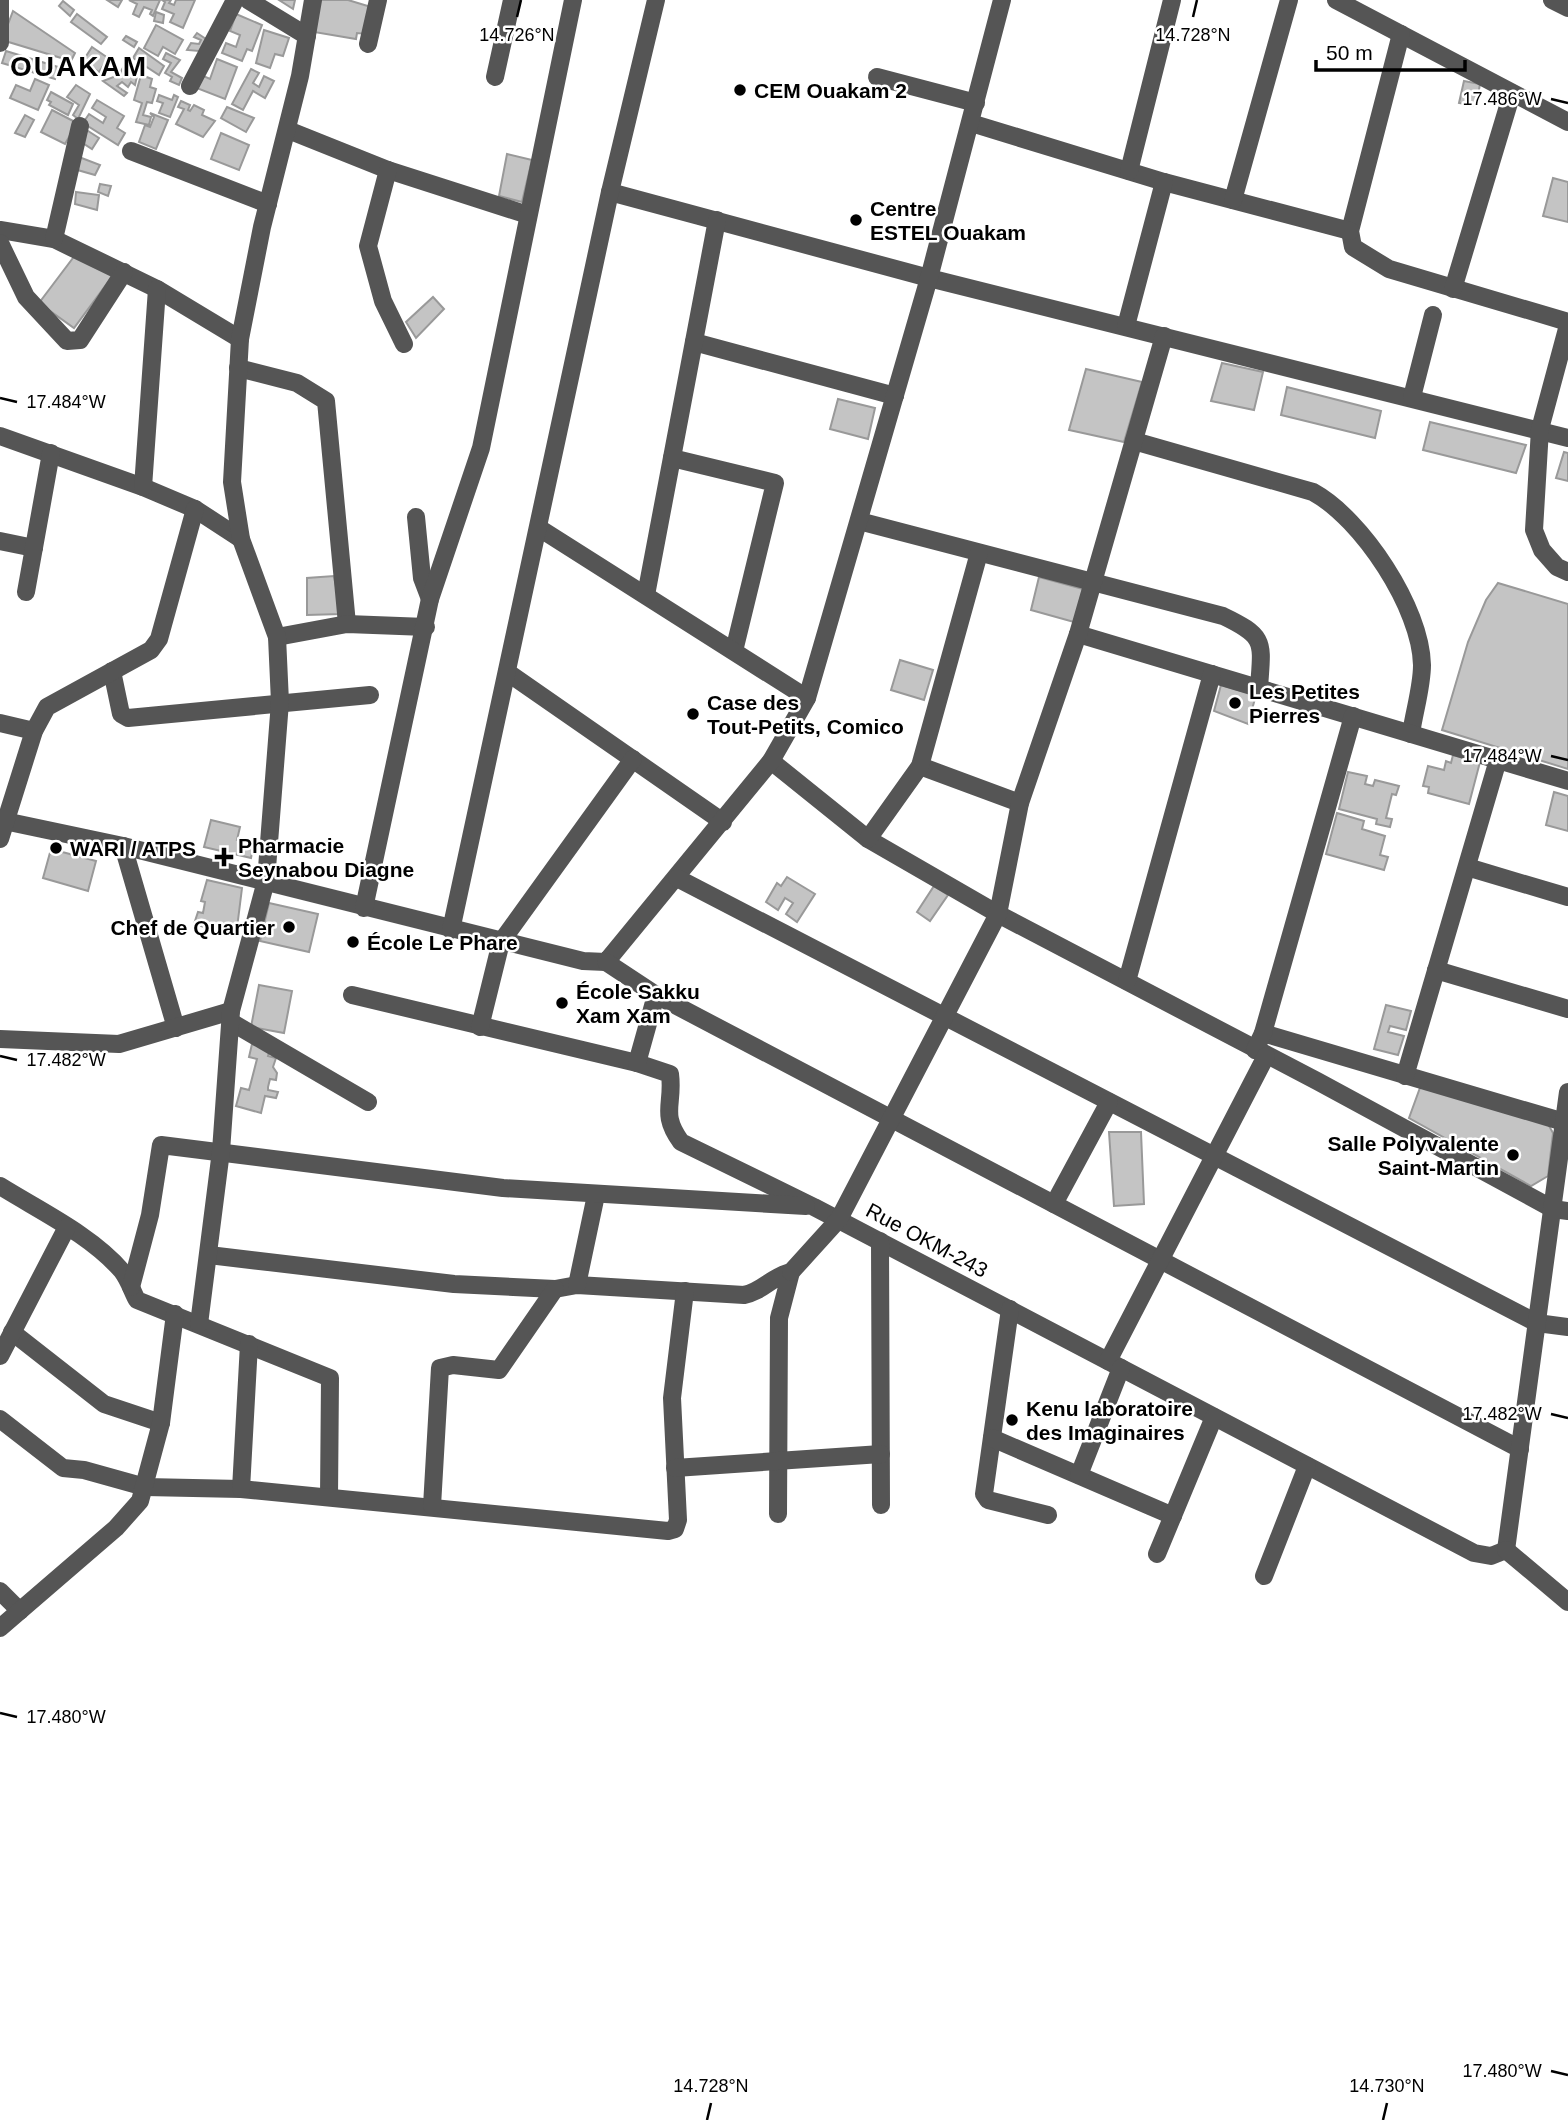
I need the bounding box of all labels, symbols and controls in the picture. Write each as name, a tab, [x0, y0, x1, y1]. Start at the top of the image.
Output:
text: 14.726°N	[479, 25, 555, 45]
text: 14.728°N	[1155, 25, 1231, 45]
scale bar	[1316, 28, 1465, 72]
text: 50 m	[1326, 41, 1373, 64]
district label: OUAKAM	[10, 51, 148, 82]
place label: CEM Ouakam 2	[754, 79, 907, 102]
marker: CEM Ouakam 2	[732, 82, 748, 98]
text: 17.486°W	[1462, 89, 1542, 109]
place label: Centre ESTEL Ouakam	[870, 197, 1026, 244]
marker: Centre ESTEL Ouakam	[848, 212, 864, 228]
text: 17.484°W	[26, 392, 106, 412]
place label: Les Petites Pierres	[1249, 680, 1360, 727]
place label: Case des Tout-Petits, Comico	[707, 691, 904, 738]
marker: Les Petites Pierres	[1227, 695, 1243, 711]
marker: Case des Tout-Petits, Comico	[685, 706, 701, 722]
text: 17.484°W	[1462, 746, 1542, 766]
place label: Pharmacie Seynabou Diagne	[238, 834, 414, 881]
place label: WARI / ATPS	[70, 837, 196, 860]
marker: WARI / ATPS	[48, 840, 64, 856]
marker: Pharmacie Seynabou Diagne	[216, 849, 232, 865]
place label: Chef de Quartier	[110, 916, 275, 939]
marker: Chef de Quartier	[281, 919, 297, 935]
place label: École Le Phare	[367, 931, 518, 954]
marker: École Le Phare	[345, 934, 361, 950]
place label: École Sakku Xam Xam	[576, 980, 700, 1027]
marker: École Sakku Xam Xam	[554, 995, 570, 1011]
text: 17.482°W	[26, 1050, 106, 1070]
place label: Salle Polyvalente Saint-Martin	[1327, 1132, 1499, 1179]
marker: Salle Polyvalente Saint-Martin	[1505, 1147, 1521, 1163]
street label: Rue OKM-243	[862, 1198, 992, 1282]
place label: Kenu laboratoire des Imaginaires	[1026, 1397, 1193, 1444]
text: 17.482°W	[1462, 1404, 1542, 1424]
marker: Kenu laboratoire des Imaginaires	[1004, 1412, 1020, 1428]
text: 17.480°W	[26, 1707, 106, 1727]
text: 17.480°W	[1462, 2061, 1542, 2081]
text: 14.728°N	[673, 2076, 749, 2096]
text: 14.730°N	[1349, 2076, 1425, 2096]

